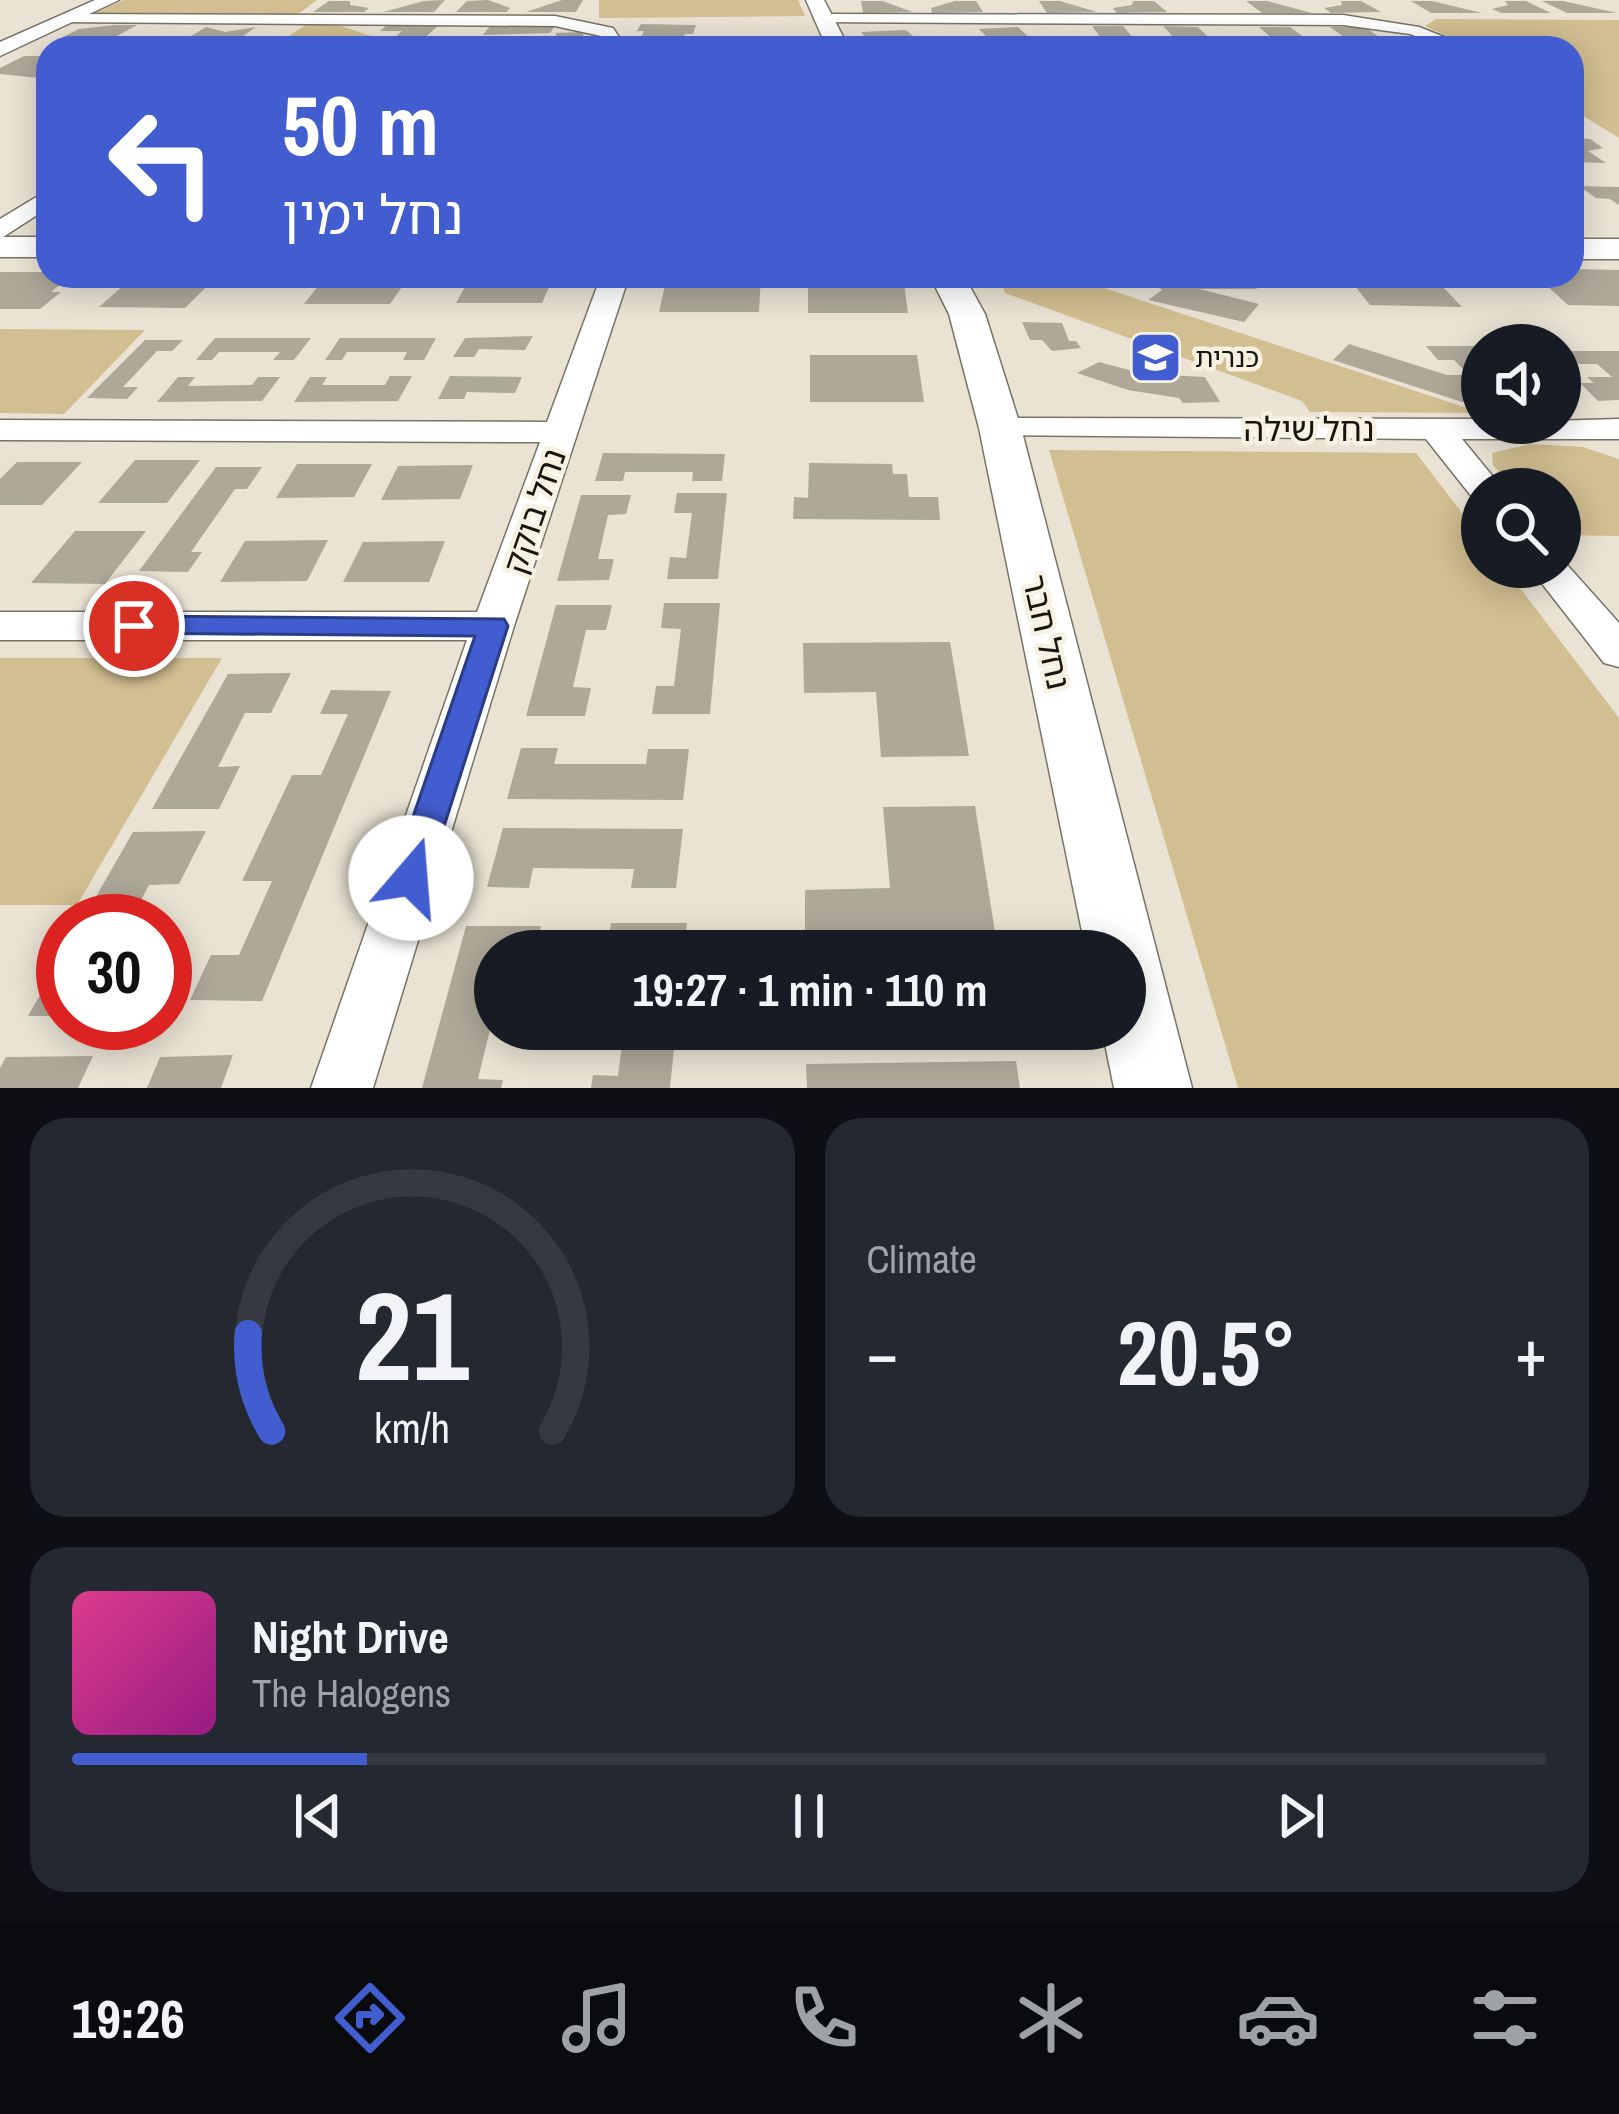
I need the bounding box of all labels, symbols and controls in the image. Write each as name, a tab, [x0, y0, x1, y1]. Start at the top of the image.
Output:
text: 50 m	[282, 68, 439, 181]
icon: left	[84, 84, 240, 240]
text: נחל ימין	[282, 178, 464, 251]
map controls	[1461, 324, 1581, 588]
button: sound	[1461, 324, 1581, 444]
school or university icon: כנרית	[1128, 330, 1184, 386]
place label: כנרית	[1195, 339, 1259, 375]
street label: נחל שילה	[1244, 407, 1374, 451]
street label: נחל בוקק	[492, 443, 576, 579]
button: search	[1461, 468, 1581, 588]
street label: נחל חבר	[1012, 570, 1082, 694]
pin	[83, 575, 185, 677]
icon: arrive	[101, 593, 167, 659]
position arrow	[348, 815, 474, 941]
speed limit sign: 30	[36, 894, 192, 1050]
text: 19:27 · 1 min · 110 m	[633, 959, 987, 1020]
text: Climate	[867, 1233, 977, 1285]
text: 21	[355, 1251, 469, 1419]
text: 20.5°	[1117, 1292, 1297, 1413]
text: −	[867, 1308, 898, 1397]
text: +	[1515, 1308, 1547, 1397]
text: km/h	[374, 1398, 450, 1455]
text: Night Drive	[252, 1606, 449, 1667]
text: The Halogens	[252, 1667, 451, 1719]
icon: previous	[285, 1783, 351, 1849]
icon: pause	[776, 1783, 842, 1849]
icon: next	[1268, 1783, 1334, 1849]
icon: directions	[328, 1976, 412, 2060]
icon: music	[555, 1976, 639, 2060]
icon: phone	[782, 1976, 866, 2060]
icon: climate	[1009, 1976, 1093, 2060]
icon: car	[1236, 1976, 1320, 2060]
icon: filters	[1463, 1976, 1547, 2060]
text: 19:26	[72, 1982, 185, 2055]

